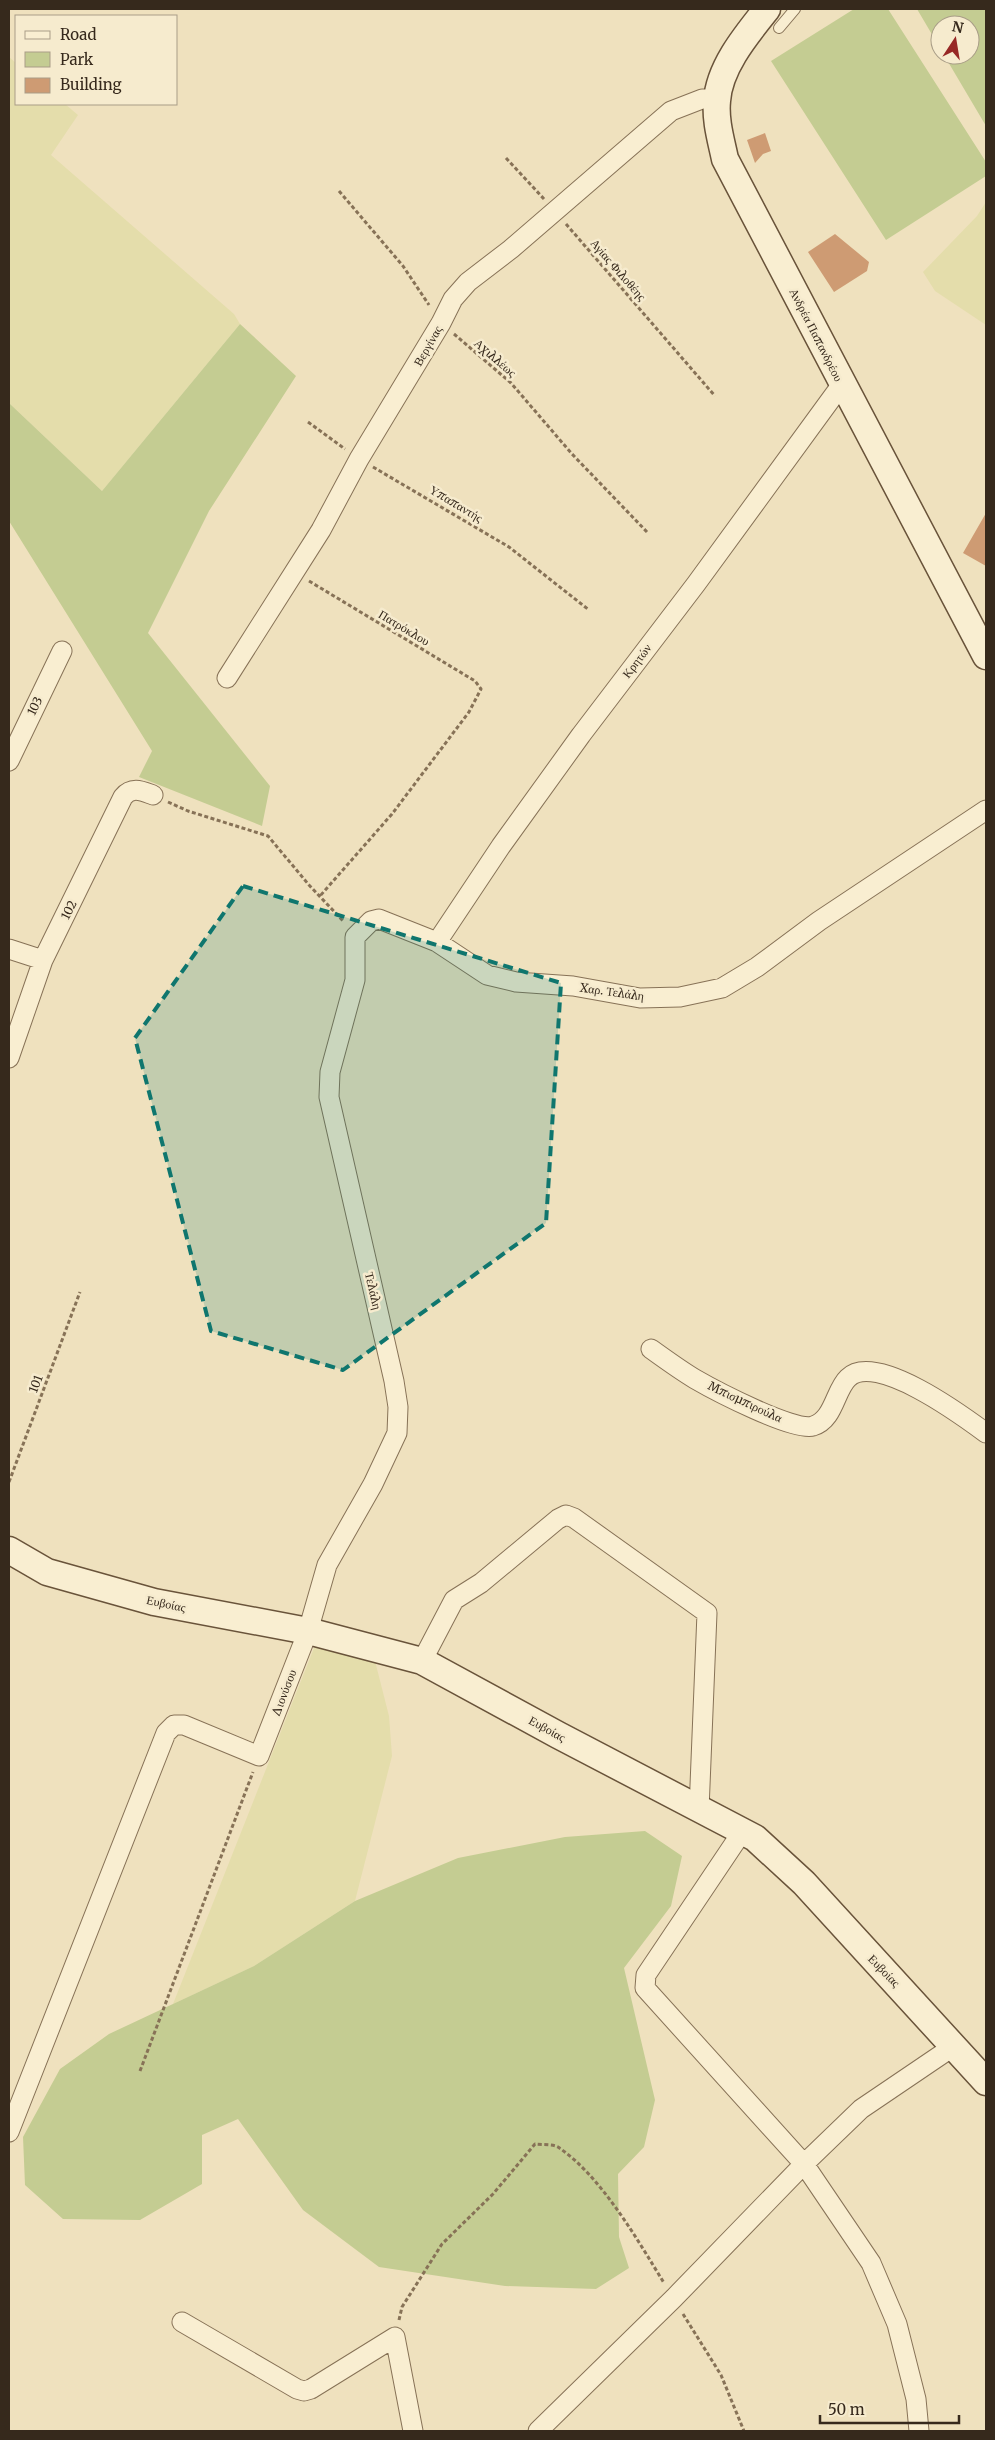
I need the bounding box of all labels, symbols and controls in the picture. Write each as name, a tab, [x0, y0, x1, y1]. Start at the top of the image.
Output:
legend	[15, 15, 178, 105]
north arrow	[930, 15, 980, 65]
text: N	[950, 17, 965, 37]
text: Road	[60, 25, 96, 44]
text: Park	[60, 50, 94, 69]
text: Building	[60, 75, 122, 94]
street label: Αγίας Φιλοθέης	[587, 236, 649, 304]
street label: Ανδρέα Παπανδρέου	[786, 286, 846, 384]
street label: Βεργίνας	[410, 323, 445, 369]
street label: Αχιλλέως	[471, 335, 520, 380]
street label: Υπαπαντής	[427, 482, 486, 525]
street label: Πατρόκλου	[376, 607, 432, 649]
street label: Κρητών	[619, 640, 655, 681]
street label: 103	[24, 694, 46, 718]
street label: 102	[57, 898, 80, 922]
street label: Χαρ. Τελάλη	[579, 980, 645, 1003]
street label: Τελάλη	[362, 1271, 385, 1311]
street label: 101	[25, 1372, 46, 1395]
street label: Μπισμπιρούλα	[706, 1378, 785, 1426]
street label: Ευβοίας	[145, 1592, 187, 1615]
street label: Διονύσου	[268, 1667, 299, 1718]
street label: Ευβοίας	[526, 1712, 568, 1745]
street label: Ευβοίας	[865, 1951, 904, 1990]
scale bar	[820, 2392, 959, 2424]
text: 50 m	[828, 2400, 865, 2419]

